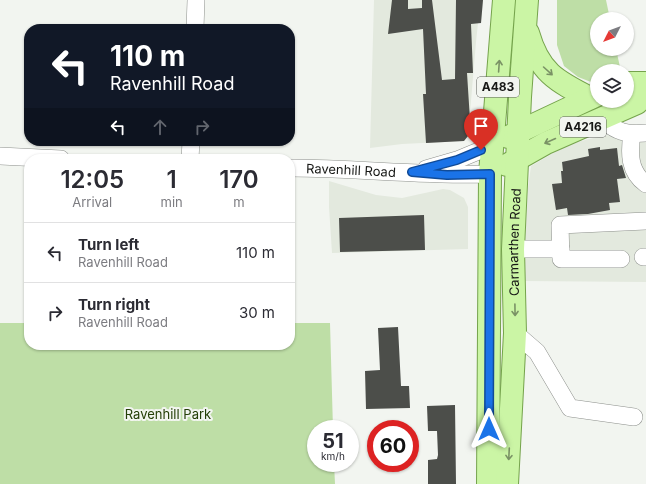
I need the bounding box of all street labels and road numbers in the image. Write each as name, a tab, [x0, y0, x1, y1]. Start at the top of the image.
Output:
road number: A483	[477, 77, 519, 97]
road number: A4216	[560, 117, 606, 137]
street label: Ravenhill Road	[306, 160, 396, 180]
street label: Carmarthen Road	[505, 188, 524, 296]

